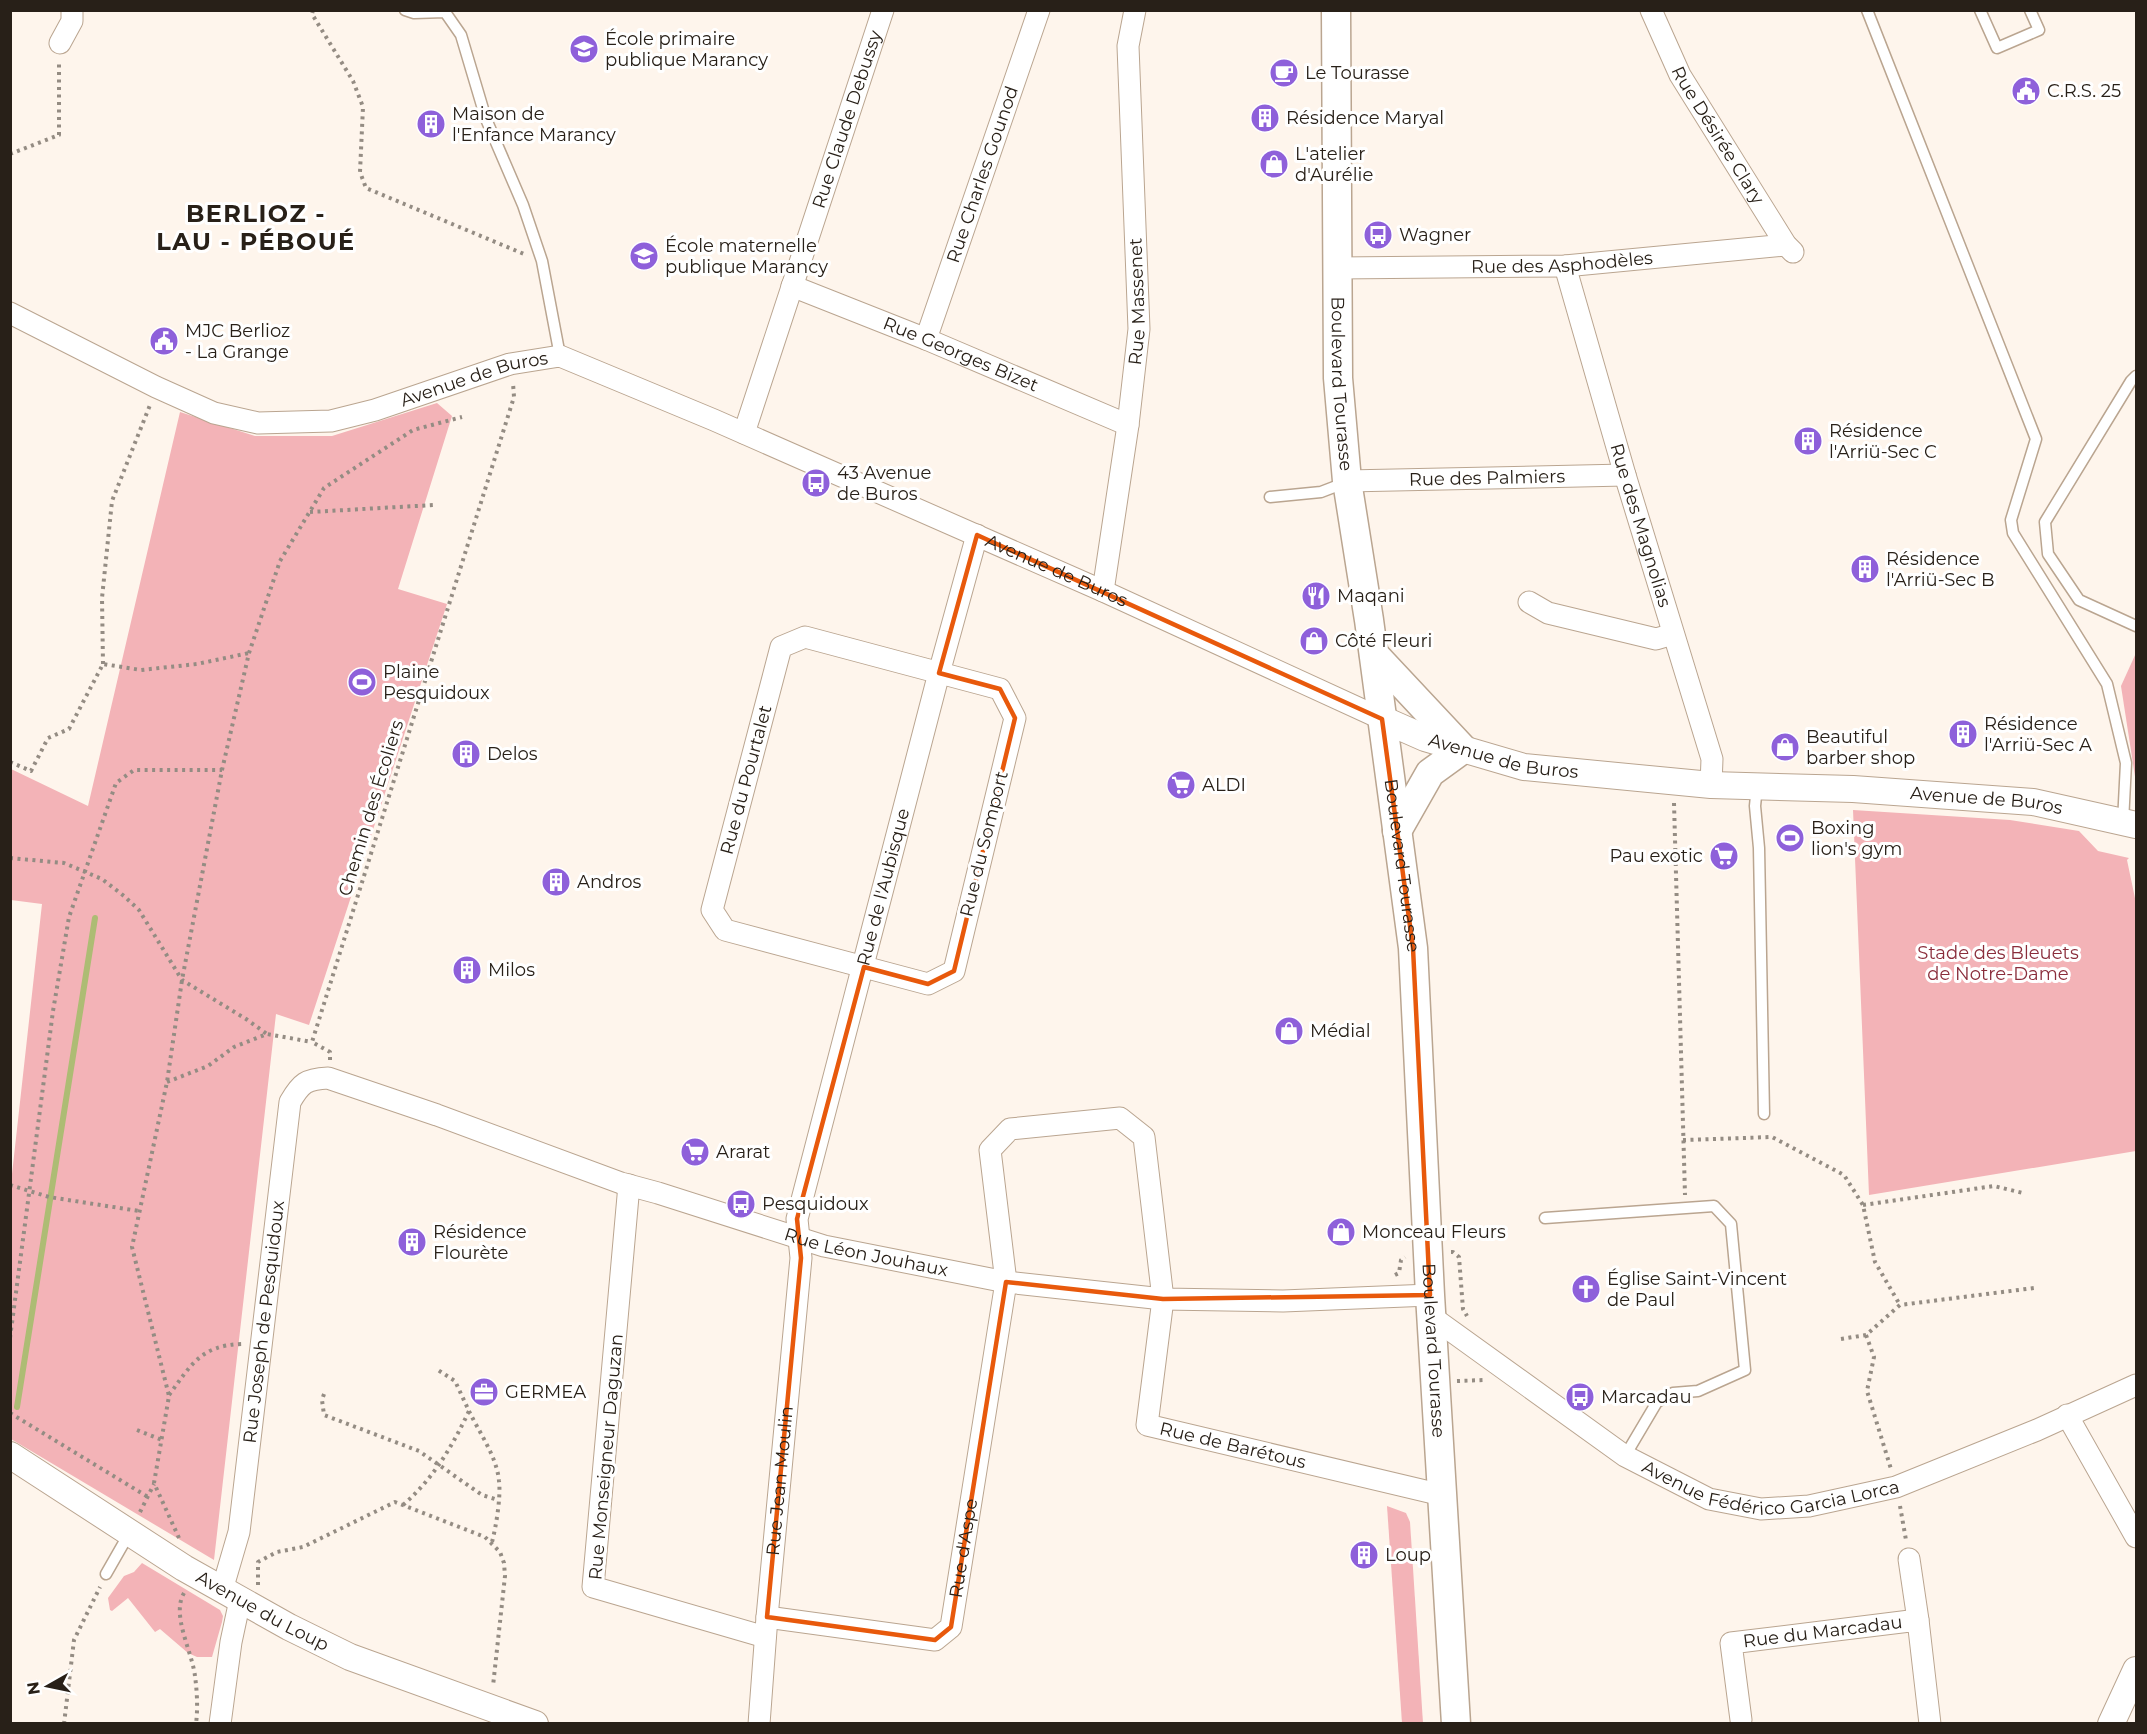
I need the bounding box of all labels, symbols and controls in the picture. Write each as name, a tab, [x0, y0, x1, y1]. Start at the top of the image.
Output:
street label: Rue Claude Debussy	[807, 27, 887, 211]
place label: École primaire publique Marancy	[605, 28, 768, 71]
school or university icon: École primaire publique Marancy	[568, 33, 600, 65]
cafe icon: Le Tourasse	[1268, 57, 1300, 89]
place label: Le Tourasse	[1305, 62, 1409, 84]
street label: Rue Désirée Clary	[1666, 63, 1769, 208]
public building icon: C.R.S. 25	[2010, 75, 2042, 107]
place label: C.R.S. 25	[2047, 80, 2121, 102]
street label: Rue Charles Gounod	[942, 83, 1023, 266]
building icon: Résidence Maryal	[1249, 102, 1281, 134]
place label: Maison de l'Enfance Marancy	[452, 103, 616, 146]
place label: Résidence Maryal	[1286, 107, 1444, 129]
building icon: Maison de l'Enfance Marancy	[415, 108, 447, 140]
place label: L'atelier d'Aurélie	[1295, 143, 1373, 186]
shop icon: L'atelier d'Aurélie	[1258, 148, 1290, 180]
district label: BERLIOZ - LAU - PÉBOUÉ	[156, 199, 356, 256]
bus stop icon: Wagner	[1362, 219, 1394, 251]
place label: Wagner	[1399, 224, 1471, 246]
place label: École maternelle publique Marancy	[665, 235, 828, 278]
street label: Rue Massenet	[1124, 237, 1150, 366]
school or university icon: École maternelle publique Marancy	[628, 240, 660, 272]
street label: Rue des Asphodèles	[1471, 247, 1654, 278]
street label: Boulevard Tourasse	[1327, 297, 1357, 472]
street label: Rue Georges Bizet	[880, 312, 1042, 397]
place label: MJC Berlioz - La Grange	[185, 320, 290, 363]
public building icon: MJC Berlioz - La Grange	[148, 325, 180, 357]
street label: Avenue de Buros	[398, 347, 550, 412]
place label: Résidence l'Arriü-Sec C	[1829, 420, 1937, 463]
building icon: Résidence l'Arriü-Sec C	[1792, 425, 1824, 457]
street label: Rue des Magnolias	[1605, 441, 1676, 610]
place label: 43 Avenue de Buros	[837, 462, 932, 505]
street label: Rue des Palmiers	[1409, 465, 1566, 491]
bus stop icon: 43 Avenue de Buros	[800, 467, 832, 499]
street label: Avenue de Buros	[982, 530, 1131, 612]
place label: Résidence l'Arriü-Sec B	[1886, 548, 1995, 591]
building icon: Résidence l'Arriü-Sec B	[1849, 553, 1881, 585]
restaurant icon: Maqani	[1300, 580, 1332, 612]
place label: Maqani	[1337, 585, 1405, 607]
shop icon: Côté Fleuri	[1298, 625, 1330, 657]
place label: Côté Fleuri	[1335, 630, 1432, 652]
place label: Plaine Pesquidoux	[383, 661, 490, 704]
sports icon: Plaine Pesquidoux	[346, 666, 378, 698]
street label: Rue du Pourtalet	[715, 703, 777, 857]
place label: Résidence l'Arriü-Sec A	[1984, 713, 2092, 756]
street label: Chemin des Écoliers	[334, 717, 408, 899]
building icon: Résidence l'Arriü-Sec A	[1947, 718, 1979, 750]
place label: Beautiful barber shop	[1806, 726, 1915, 769]
street label: Avenue de Buros	[1426, 729, 1579, 783]
shop icon: Beautiful barber shop	[1769, 731, 1801, 763]
building icon: Delos	[450, 738, 482, 770]
place label: Delos	[487, 743, 538, 765]
street label: Rue du Somport	[955, 769, 1013, 919]
supermarket icon: ALDI	[1165, 769, 1197, 801]
place label: ALDI	[1202, 774, 1246, 796]
street label: Boulevard Tourasse	[1379, 778, 1424, 954]
street label: Avenue de Buros	[1909, 782, 2065, 819]
street label: Rue de l'Aubisque	[852, 806, 914, 968]
place label: Boxing lion's gym	[1811, 817, 1902, 860]
sports icon: Boxing lion's gym	[1774, 822, 1806, 854]
supermarket icon: Pau exotic	[1708, 840, 1740, 872]
place label: Pau exotic	[1609, 845, 1703, 867]
building icon: Andros	[540, 866, 572, 898]
place label: Andros	[577, 871, 642, 893]
park label: Stade des Bleuets de Notre-Dame	[1917, 942, 2079, 985]
building icon: Milos	[451, 954, 483, 986]
place label: Milos	[488, 959, 535, 981]
shop icon: Médial	[1273, 1015, 1305, 1047]
place label: Médial	[1310, 1020, 1371, 1042]
supermarket icon: Ararat	[679, 1136, 711, 1168]
place label: Ararat	[716, 1141, 770, 1163]
bus stop icon: Pesquidoux	[725, 1188, 757, 1220]
place label: Pesquidoux	[762, 1193, 869, 1215]
street label: Rue Joseph de Pesquidoux	[239, 1199, 289, 1445]
shop icon: Monceau Fleurs	[1325, 1216, 1357, 1248]
place label: Résidence Flourète	[433, 1221, 527, 1264]
place label: Monceau Fleurs	[1362, 1221, 1506, 1243]
street label: Rue Léon Jouhaux	[782, 1223, 950, 1281]
building icon: Résidence Flourète	[396, 1226, 428, 1258]
street label: Boulevard Tourasse	[1417, 1263, 1450, 1438]
place label: Église Saint-Vincent de Paul	[1607, 1268, 1787, 1311]
church icon: Église Saint-Vincent de Paul	[1570, 1273, 1602, 1305]
street label: Rue Monseigneur Daguzan	[584, 1333, 628, 1581]
office icon: GERMEA	[468, 1376, 500, 1408]
place label: GERMEA	[505, 1381, 586, 1403]
bus stop icon: Marcadau	[1564, 1381, 1596, 1413]
place label: Marcadau	[1601, 1386, 1691, 1408]
street label: Rue Jean Moulin	[762, 1405, 798, 1557]
street label: Rue de Barétous	[1157, 1417, 1308, 1473]
street label: Avenue Fédérico Garcia Lorca	[1638, 1456, 1901, 1520]
street label: Rue d'Aspe	[945, 1497, 982, 1600]
building icon: Loup	[1348, 1539, 1380, 1571]
place label: Loup	[1385, 1544, 1431, 1566]
street label: Avenue du Loup	[192, 1566, 332, 1656]
street label: Rue du Marcadau	[1742, 1611, 1904, 1652]
north arrow	[18, 1656, 78, 1716]
text: N	[23, 1680, 44, 1696]

